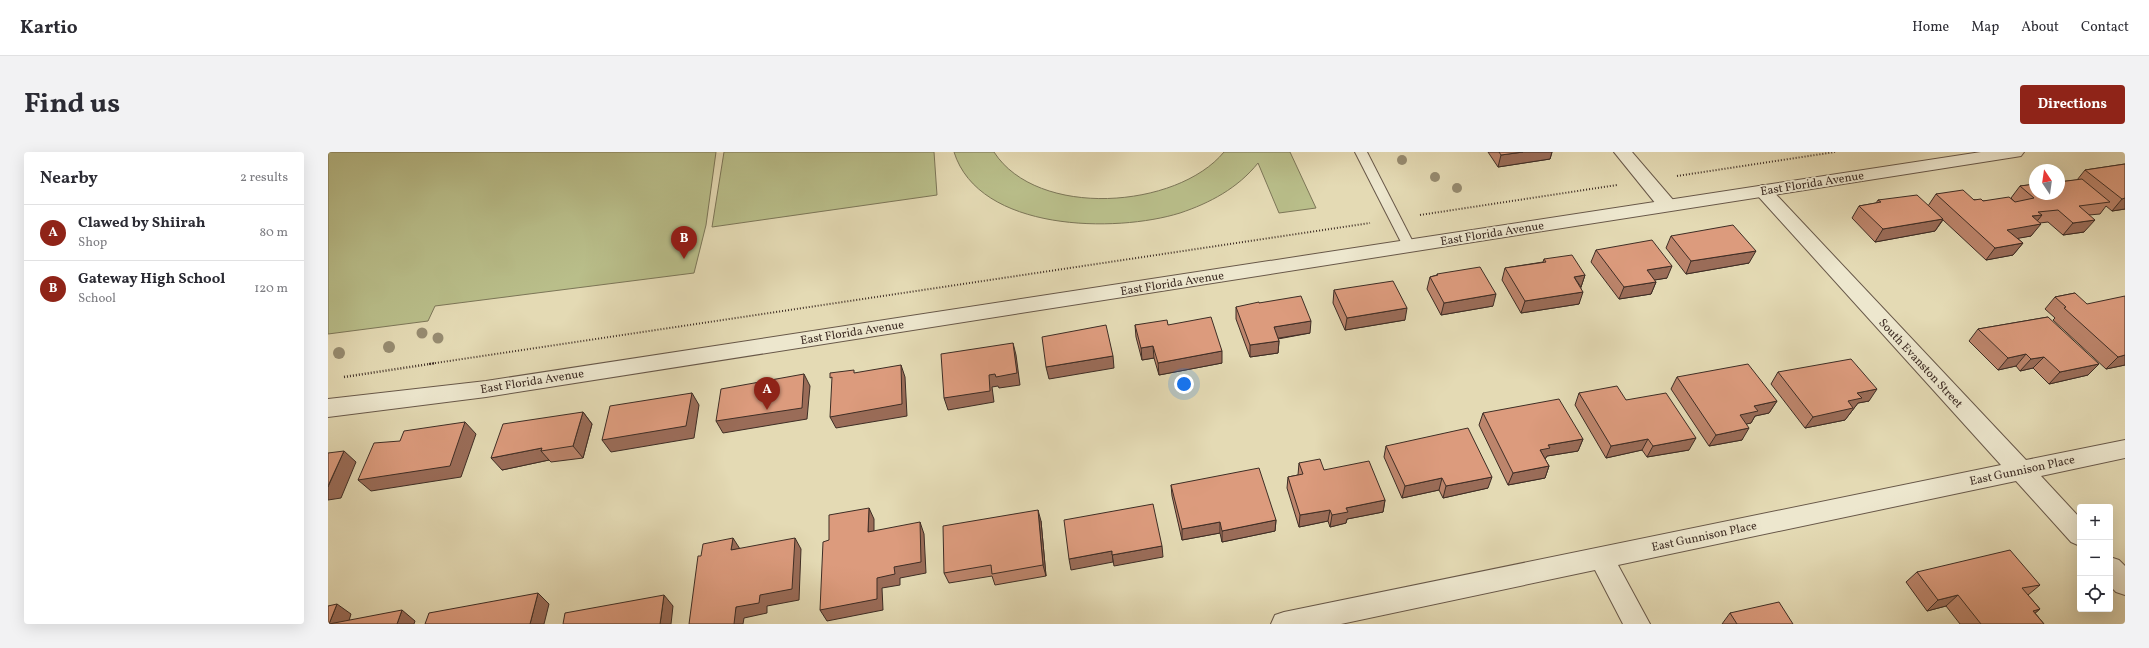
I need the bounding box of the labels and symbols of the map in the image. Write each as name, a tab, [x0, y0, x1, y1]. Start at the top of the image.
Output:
north arrow	[2029, 164, 2065, 200]
street label: East Florida Avenue	[1759, 168, 1865, 200]
street label: East Florida Avenue	[1439, 218, 1545, 250]
pin: B	[671, 226, 697, 259]
street label: East Florida Avenue	[1119, 268, 1225, 300]
street label: South Evanston Street	[1875, 315, 1966, 412]
street label: East Florida Avenue	[799, 317, 905, 349]
street label: East Florida Avenue	[479, 366, 585, 398]
your location	[1174, 374, 1194, 394]
pin: A	[754, 377, 780, 410]
street label: East Gunnison Place	[1968, 452, 2077, 490]
street label: East Gunnison Place	[1650, 518, 1759, 556]

